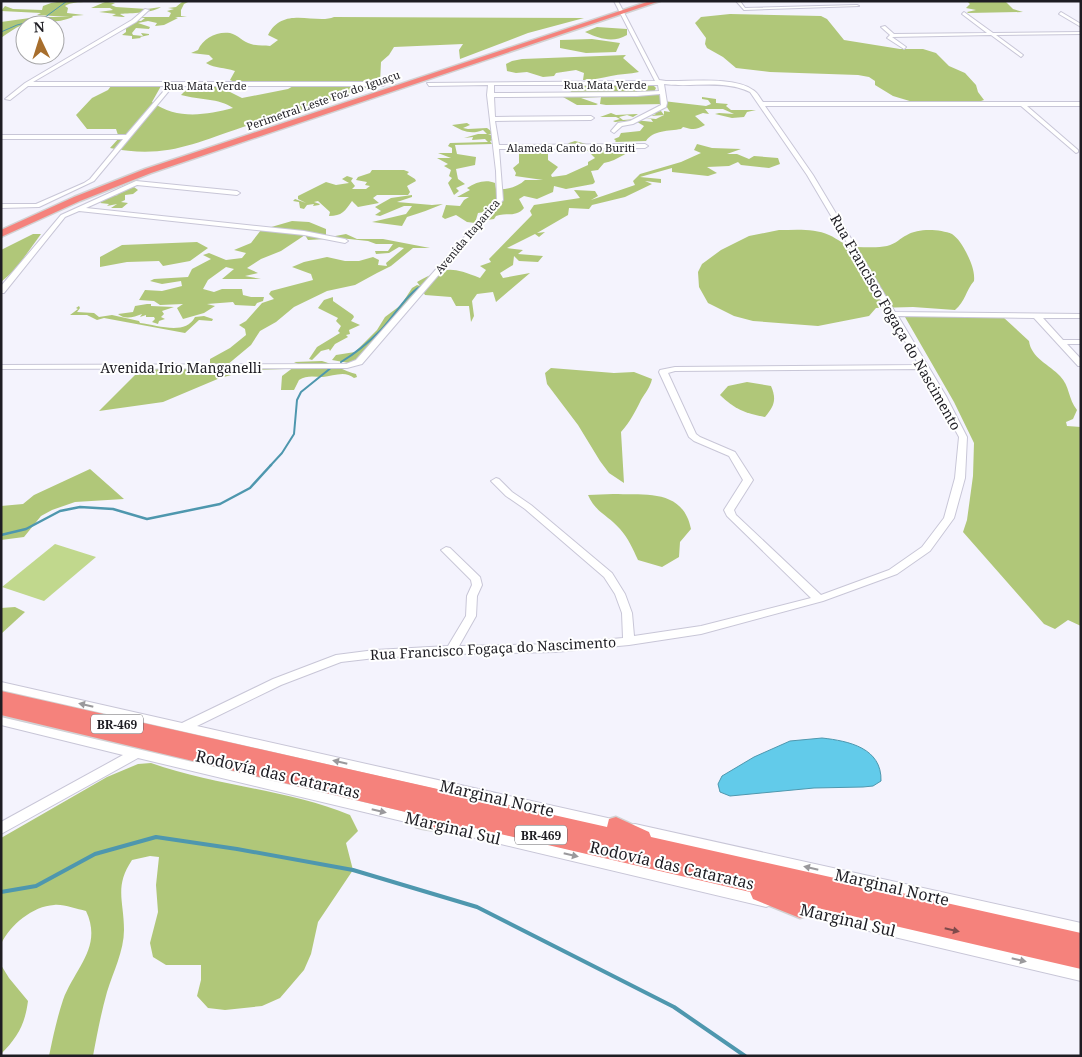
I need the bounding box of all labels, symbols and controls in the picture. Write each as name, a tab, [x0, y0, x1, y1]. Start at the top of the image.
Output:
north arrow	[15, 15, 65, 65]
text: N	[33, 17, 45, 36]
street label: Perimetral Leste Foz do Iguaçu	[244, 67, 402, 133]
street label: Rua Mata Verde	[563, 77, 647, 92]
street label: Rua Mata Verde	[163, 78, 247, 93]
street label: Alameda Canto do Buriti	[507, 140, 636, 155]
street label: Avenida Itaparica	[431, 196, 503, 276]
street label: Rua Francisco Fogaça do Nascimento	[826, 211, 966, 433]
street label: Avenida Irio Manganelli	[100, 358, 262, 377]
street label: Rua Francisco Fogaça do Nascimento	[370, 632, 616, 664]
one-way arrow	[78, 701, 93, 709]
road number: BR-469	[91, 714, 143, 734]
street label: Rodovía das Cataratas	[194, 744, 362, 804]
one-way arrow	[332, 758, 347, 766]
street label: Marginal Norte	[438, 774, 556, 822]
street label: Marginal Sul	[403, 806, 503, 850]
one-way arrow	[371, 807, 386, 815]
road number: BR-469	[515, 826, 567, 844]
street label: Rodovía das Cataratas	[588, 835, 756, 895]
one-way arrow	[563, 851, 579, 859]
street label: Marginal Norte	[833, 863, 951, 911]
one-way arrow	[803, 864, 819, 872]
street label: Marginal Sul	[798, 898, 898, 942]
one-way arrow	[944, 926, 959, 934]
one-way arrow	[1012, 956, 1027, 964]

